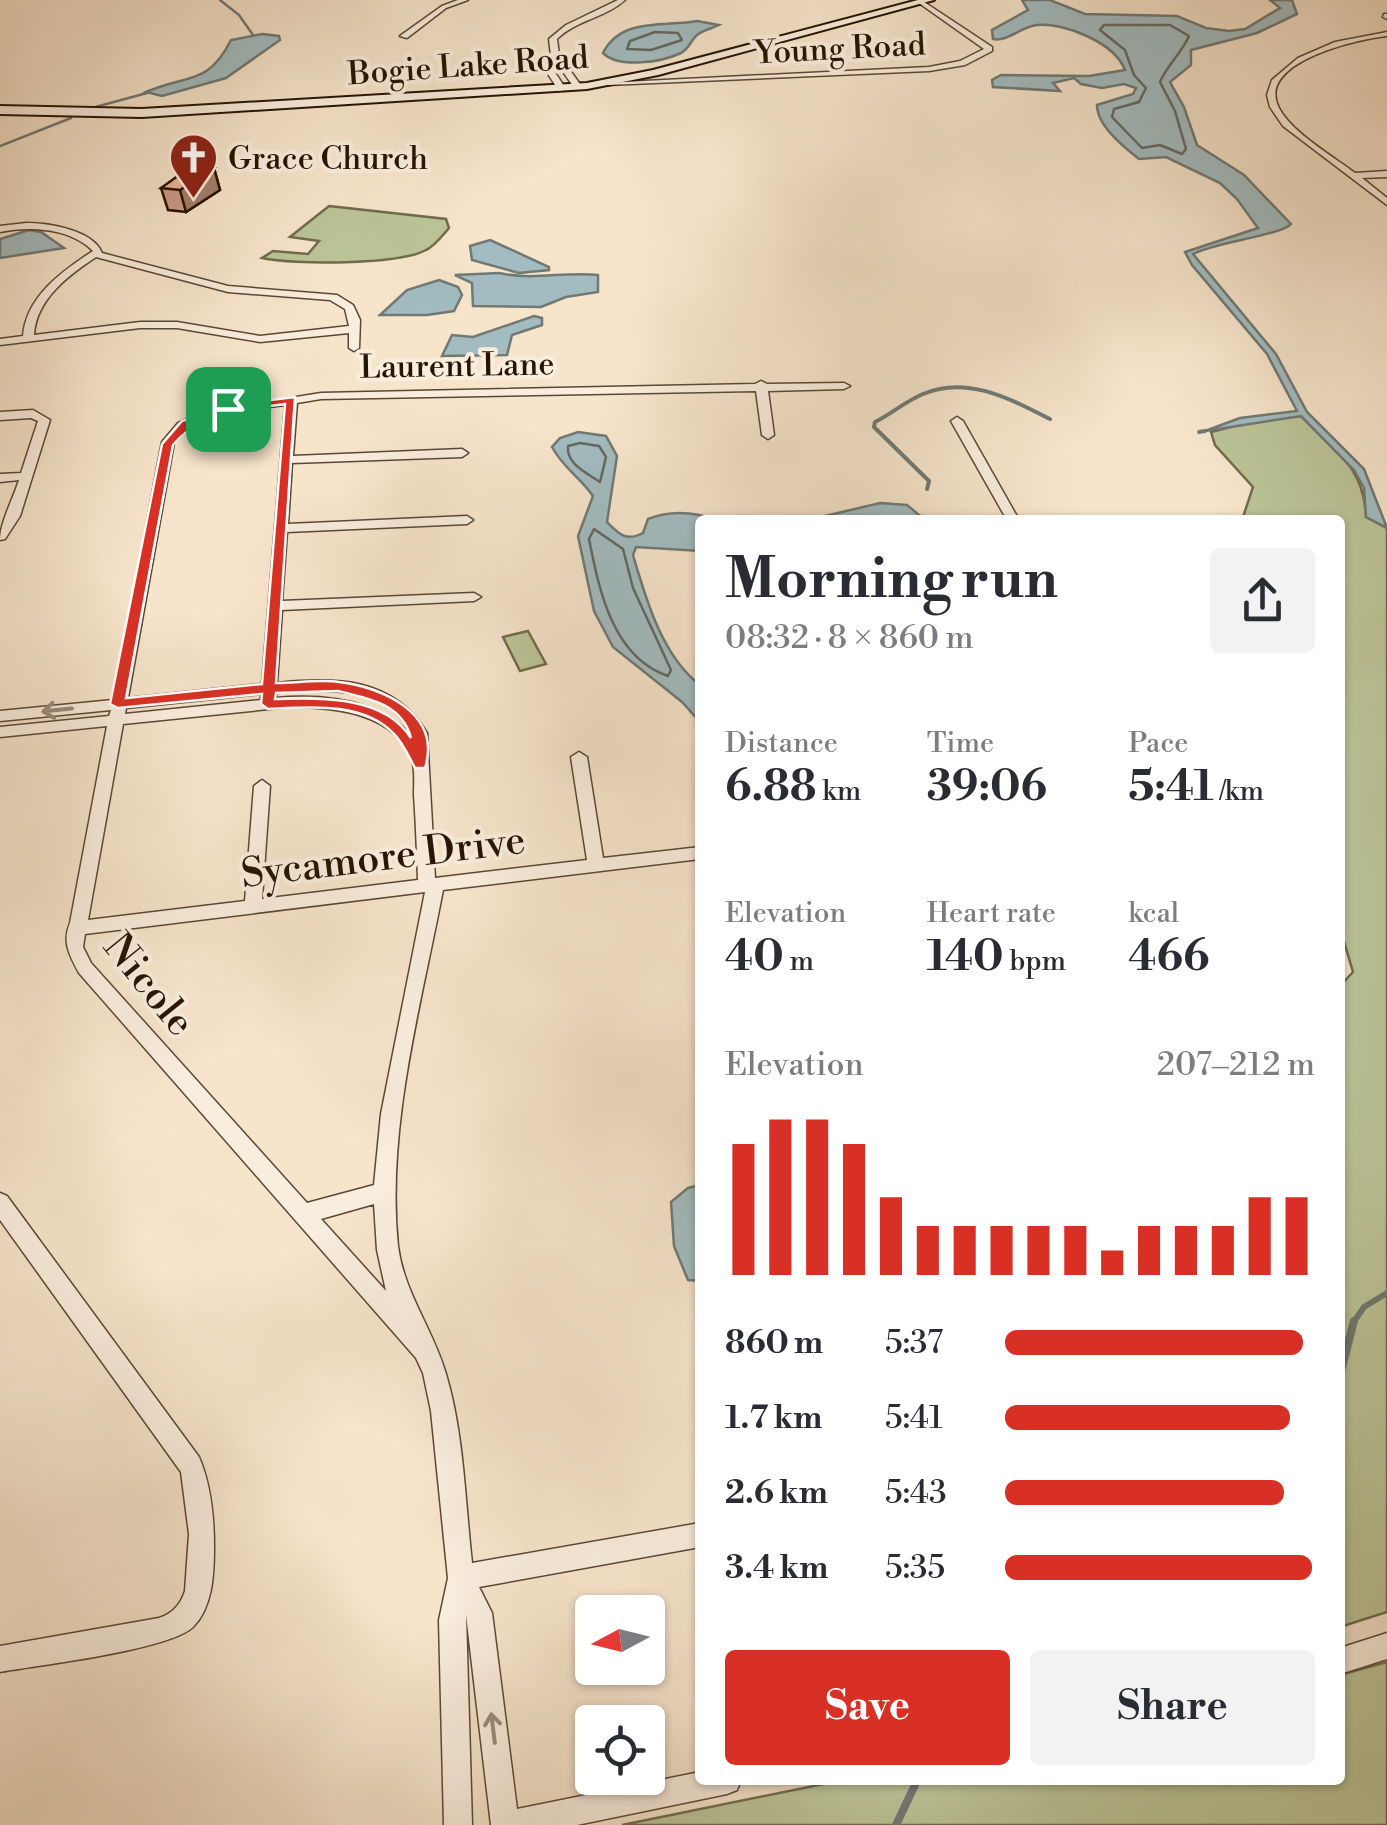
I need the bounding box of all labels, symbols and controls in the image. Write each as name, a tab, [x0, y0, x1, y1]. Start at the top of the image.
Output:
street label: Young Road	[751, 25, 927, 74]
street label: Bogie Lake Road	[345, 38, 590, 94]
church icon: Grace Church	[167, 132, 219, 200]
place label: Grace Church	[228, 139, 428, 179]
street label: Laurent Lane	[359, 344, 555, 388]
pin	[186, 367, 271, 452]
icon: arrive	[201, 382, 256, 437]
text: Morning run	[725, 546, 1058, 615]
button: share	[1210, 548, 1315, 653]
text: 08:32 · 8 × 860 m	[725, 618, 974, 658]
one-way arrow	[42, 701, 74, 720]
text: Distance	[725, 726, 838, 761]
text: Time	[927, 726, 994, 761]
text: Pace	[1128, 726, 1188, 761]
text: 6.88	[725, 761, 816, 814]
text: 39:06	[927, 761, 1047, 814]
text: 5:41	[1128, 761, 1214, 814]
text: km	[816, 774, 861, 809]
text: /km	[1214, 774, 1264, 809]
street label: Sycamore Drive	[238, 816, 528, 901]
text: Elevation	[725, 896, 846, 931]
text: Heart rate	[927, 896, 1056, 931]
text: kcal	[1128, 896, 1179, 931]
street label: Nicole	[92, 924, 205, 1047]
text: 40	[725, 931, 784, 984]
text: 140	[927, 931, 1004, 984]
text: 466	[1128, 931, 1209, 984]
text: m	[784, 944, 814, 979]
text: bpm	[1004, 944, 1066, 979]
text: Elevation	[725, 1045, 864, 1085]
text: 207–212 m	[1157, 1045, 1315, 1085]
text: 860 m	[725, 1323, 823, 1363]
text: 5:37	[885, 1323, 943, 1363]
text: 1.7 km	[725, 1398, 822, 1438]
text: 5:41	[885, 1398, 943, 1438]
text: 2.6 km	[725, 1473, 828, 1513]
text: 5:43	[885, 1473, 947, 1513]
text: 3.4 km	[725, 1548, 829, 1588]
text: 5:35	[885, 1548, 945, 1588]
north arrow	[575, 1595, 665, 1685]
map controls	[575, 1595, 665, 1795]
button: Save	[725, 1650, 1010, 1765]
button: Share	[1030, 1650, 1315, 1765]
button: locate	[575, 1705, 665, 1795]
one-way arrow	[483, 1713, 502, 1745]

